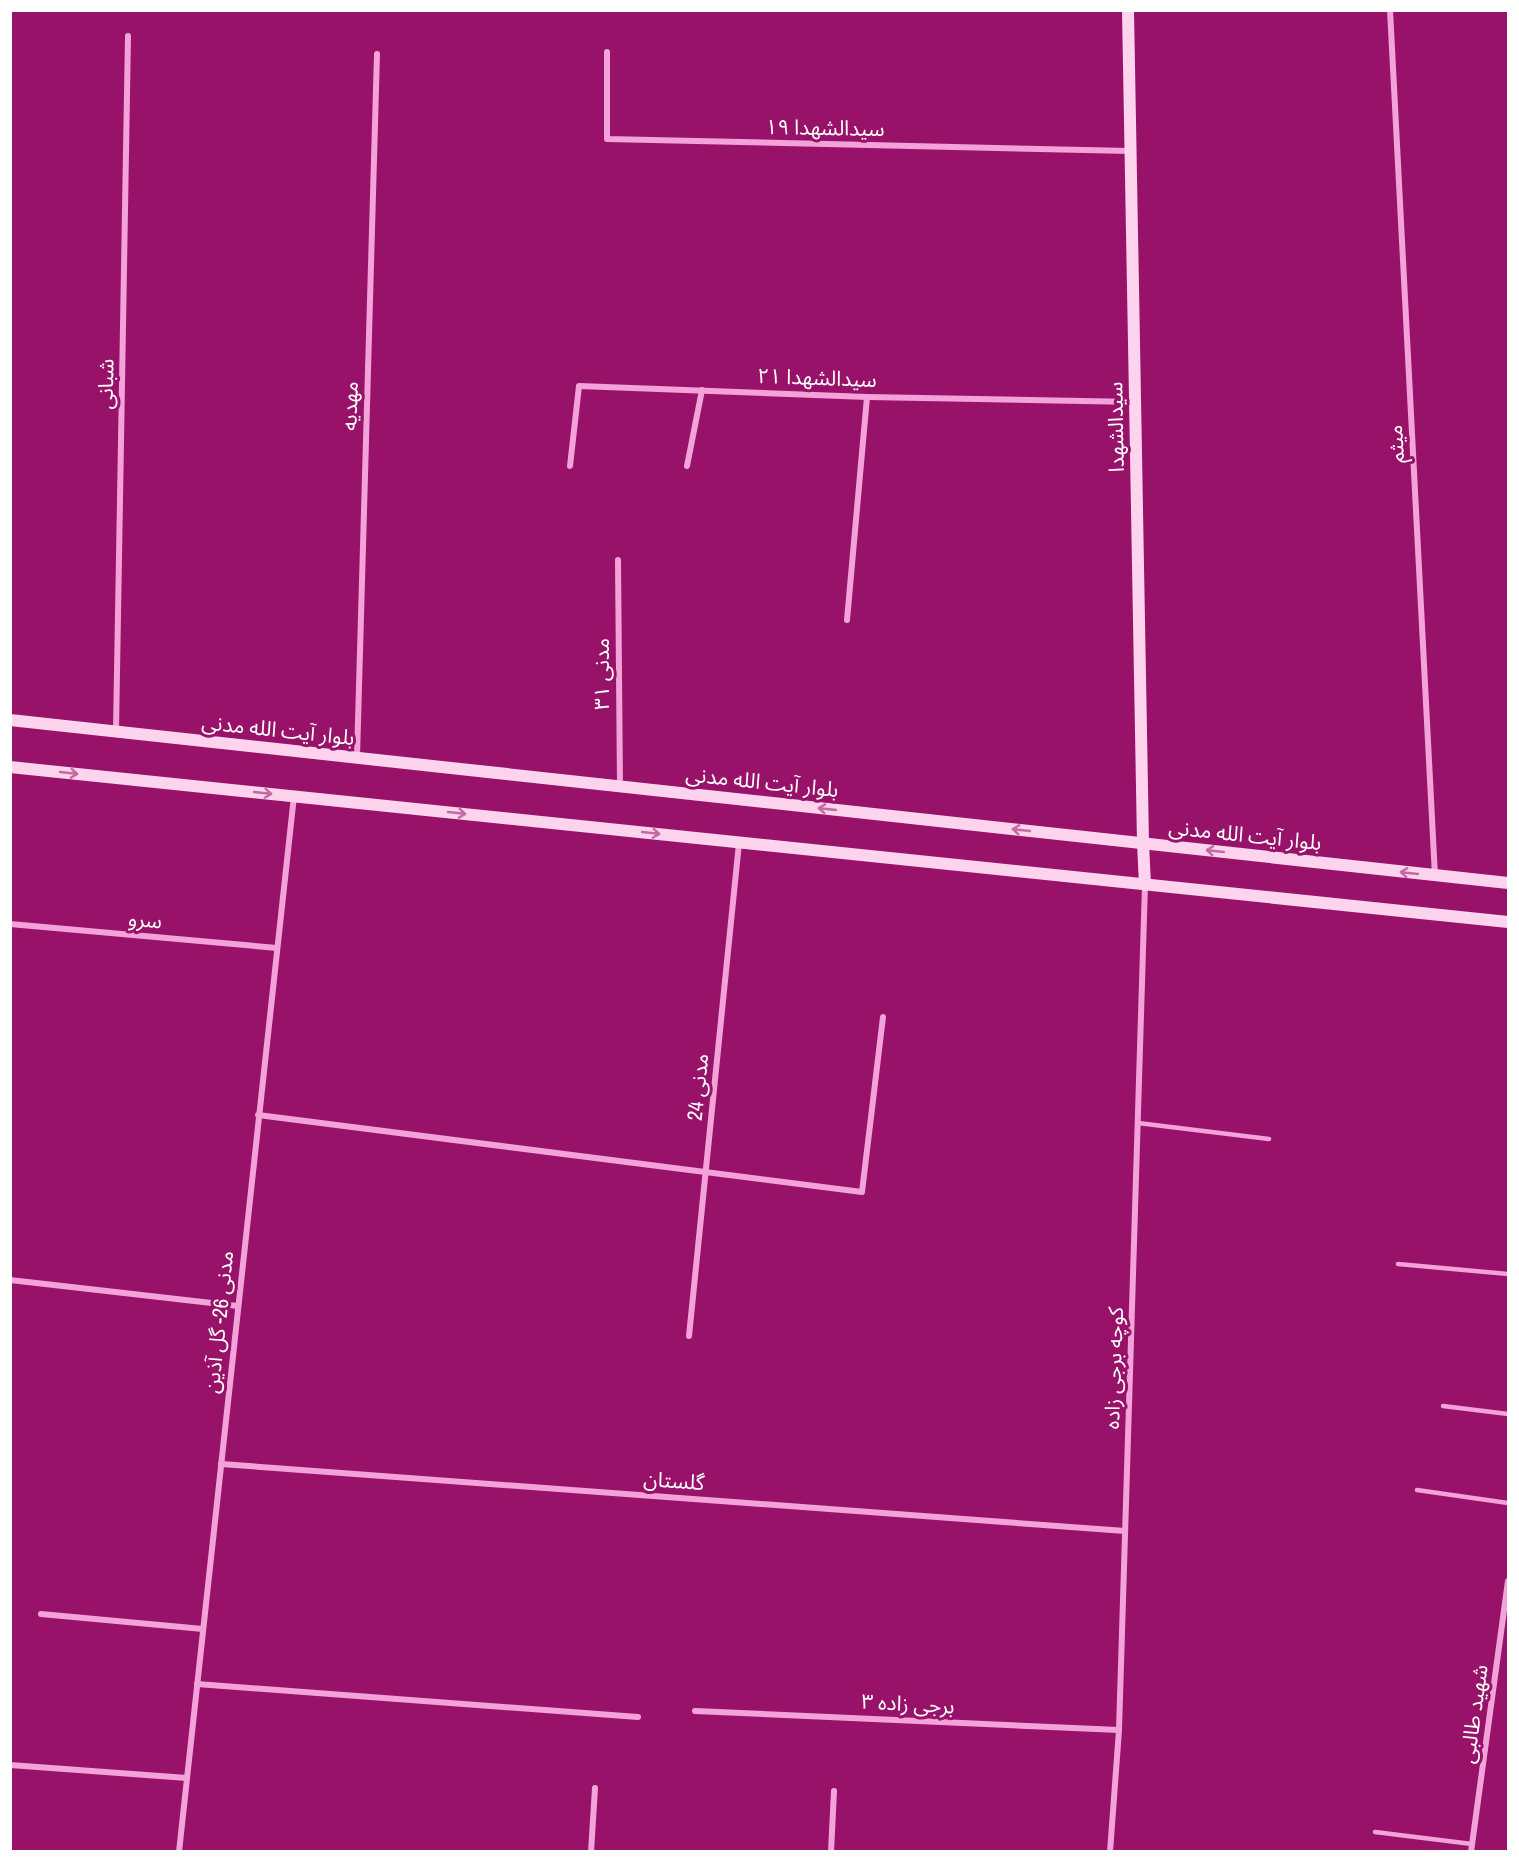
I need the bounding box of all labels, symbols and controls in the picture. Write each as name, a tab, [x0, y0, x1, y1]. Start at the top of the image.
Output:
street label: سیدالشهدا ۱۹	[765, 112, 885, 143]
street label: شبانی	[91, 358, 120, 410]
street label: سیدالشهدا ۲۱	[757, 361, 877, 394]
street label: مهدیه	[334, 381, 365, 431]
street label: سیدالشهدا	[1100, 381, 1131, 473]
street label: میثم	[1380, 424, 1412, 464]
street label: مدنی ۳۱	[587, 638, 616, 710]
street label: بلوار آیت الله مدنی	[200, 707, 356, 752]
street label: بلوار آیت الله مدنی	[684, 759, 840, 804]
one-way arrow	[58, 768, 78, 779]
one-way arrow	[252, 788, 272, 799]
one-way arrow	[818, 803, 837, 814]
one-way arrow	[446, 808, 466, 819]
street label: بلوار آیت الله مدنی	[1167, 812, 1323, 857]
one-way arrow	[1011, 824, 1031, 835]
one-way arrow	[640, 828, 660, 839]
one-way arrow	[1205, 846, 1225, 857]
one-way arrow	[1399, 867, 1419, 878]
street label: سرو	[127, 904, 163, 935]
street label: مدنی 24	[680, 1052, 715, 1122]
street label: مدنی 26- گل آذین	[197, 1249, 240, 1395]
street label: کوچه برجى زاده	[1097, 1306, 1130, 1430]
street label: گلستان	[643, 1464, 706, 1497]
street label: شهید طالبی	[1452, 1663, 1495, 1765]
street label: برجی زاده ۳	[861, 1687, 955, 1720]

